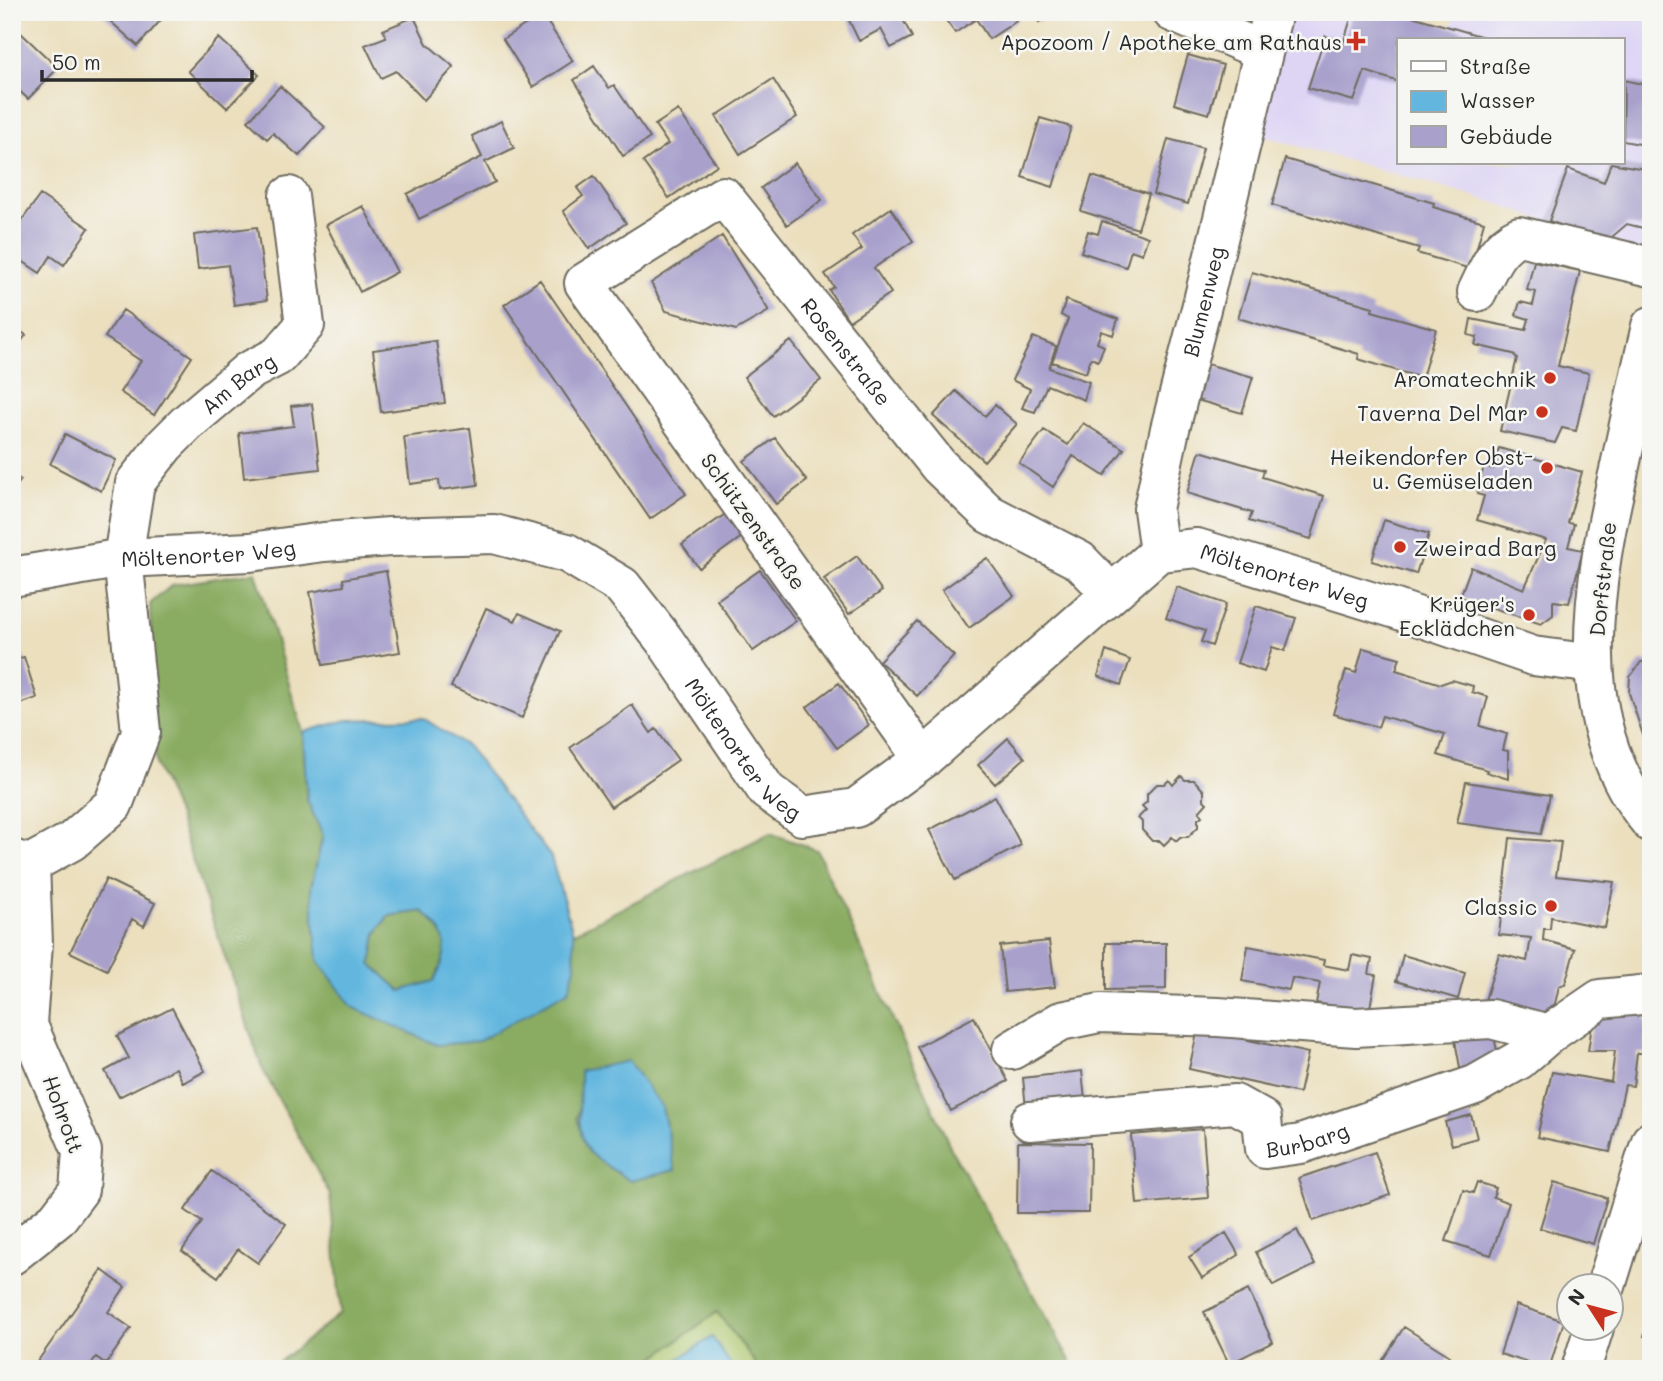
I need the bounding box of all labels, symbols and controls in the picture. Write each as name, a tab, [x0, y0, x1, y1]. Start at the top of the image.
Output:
place label: Apozoom / Apotheke am Rathaus	[1000, 28, 1342, 55]
marker: Apozoom / Apotheke am Rathaus	[1348, 33, 1364, 49]
scale bar	[42, 38, 252, 82]
legend	[1397, 38, 1624, 164]
text: 50 m	[52, 48, 101, 75]
text: Straße	[1460, 52, 1531, 79]
text: Wasser	[1460, 86, 1535, 113]
text: Gebäude	[1460, 122, 1553, 149]
street label: Blumenweg	[1176, 243, 1229, 359]
street label: Rosenstraße	[796, 292, 898, 410]
street label: Am Barg	[195, 346, 280, 419]
place label: Aromatechnik	[1393, 365, 1536, 392]
marker: Aromatechnik	[1542, 370, 1558, 386]
place label: Taverna Del Mar	[1357, 399, 1528, 426]
marker: Taverna Del Mar	[1534, 404, 1550, 420]
place label: Heikendorfer Obst- u. Gemüseladen	[1330, 443, 1533, 494]
street label: Schützenstraße	[695, 447, 813, 595]
marker: Heikendorfer Obst- u. Gemüseladen	[1539, 460, 1555, 476]
street label: Dorfstraße	[1583, 520, 1621, 638]
street label: Möltenorter Weg	[120, 533, 297, 572]
place label: Zweirad Barg	[1414, 534, 1556, 561]
street label: Möltenorter Weg	[1197, 536, 1372, 613]
marker: Zweirad Barg	[1392, 539, 1408, 555]
place label: Krüger's Ecklädchen	[1399, 590, 1515, 641]
marker: Krüger's Ecklädchen	[1521, 607, 1537, 623]
street label: Möltenorter Weg	[680, 672, 807, 825]
place label: Classic	[1464, 893, 1537, 920]
marker: Classic	[1543, 898, 1559, 914]
street label: Hohrott	[38, 1071, 90, 1157]
street label: Burbarg	[1264, 1115, 1352, 1162]
north arrow	[1554, 1272, 1624, 1342]
text: N	[1561, 1284, 1590, 1310]

